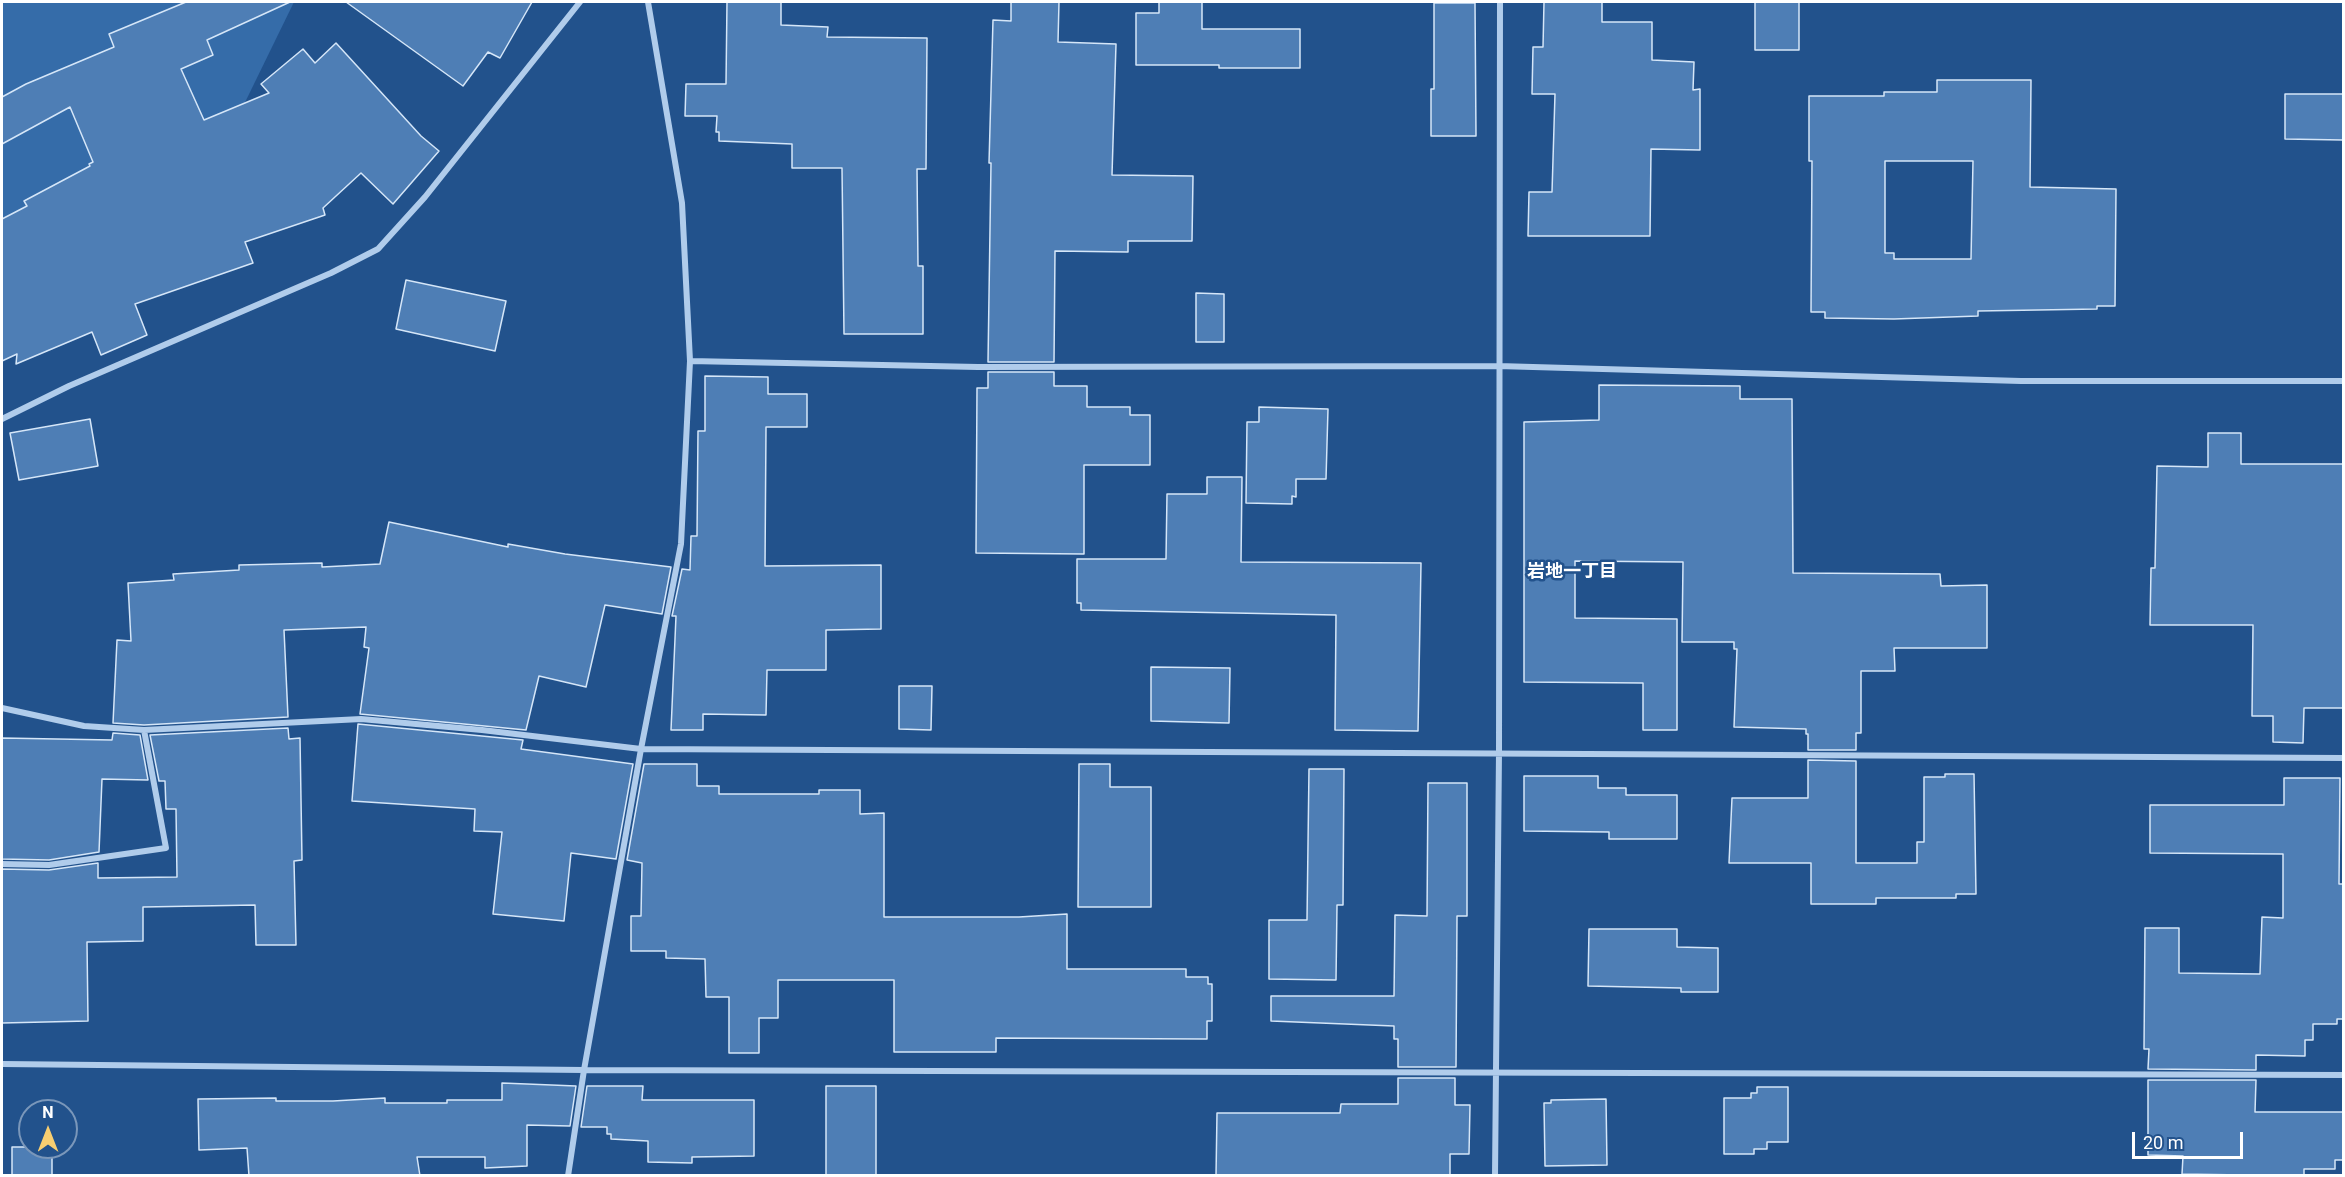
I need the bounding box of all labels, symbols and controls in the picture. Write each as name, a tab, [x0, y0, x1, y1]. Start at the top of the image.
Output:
district label: 岩地一丁目	[1527, 561, 1617, 583]
north arrow	[18, 1099, 78, 1159]
text: N	[42, 1103, 54, 1122]
scale bar	[2135, 1120, 2246, 1158]
text: 20 m	[2143, 1132, 2183, 1153]

